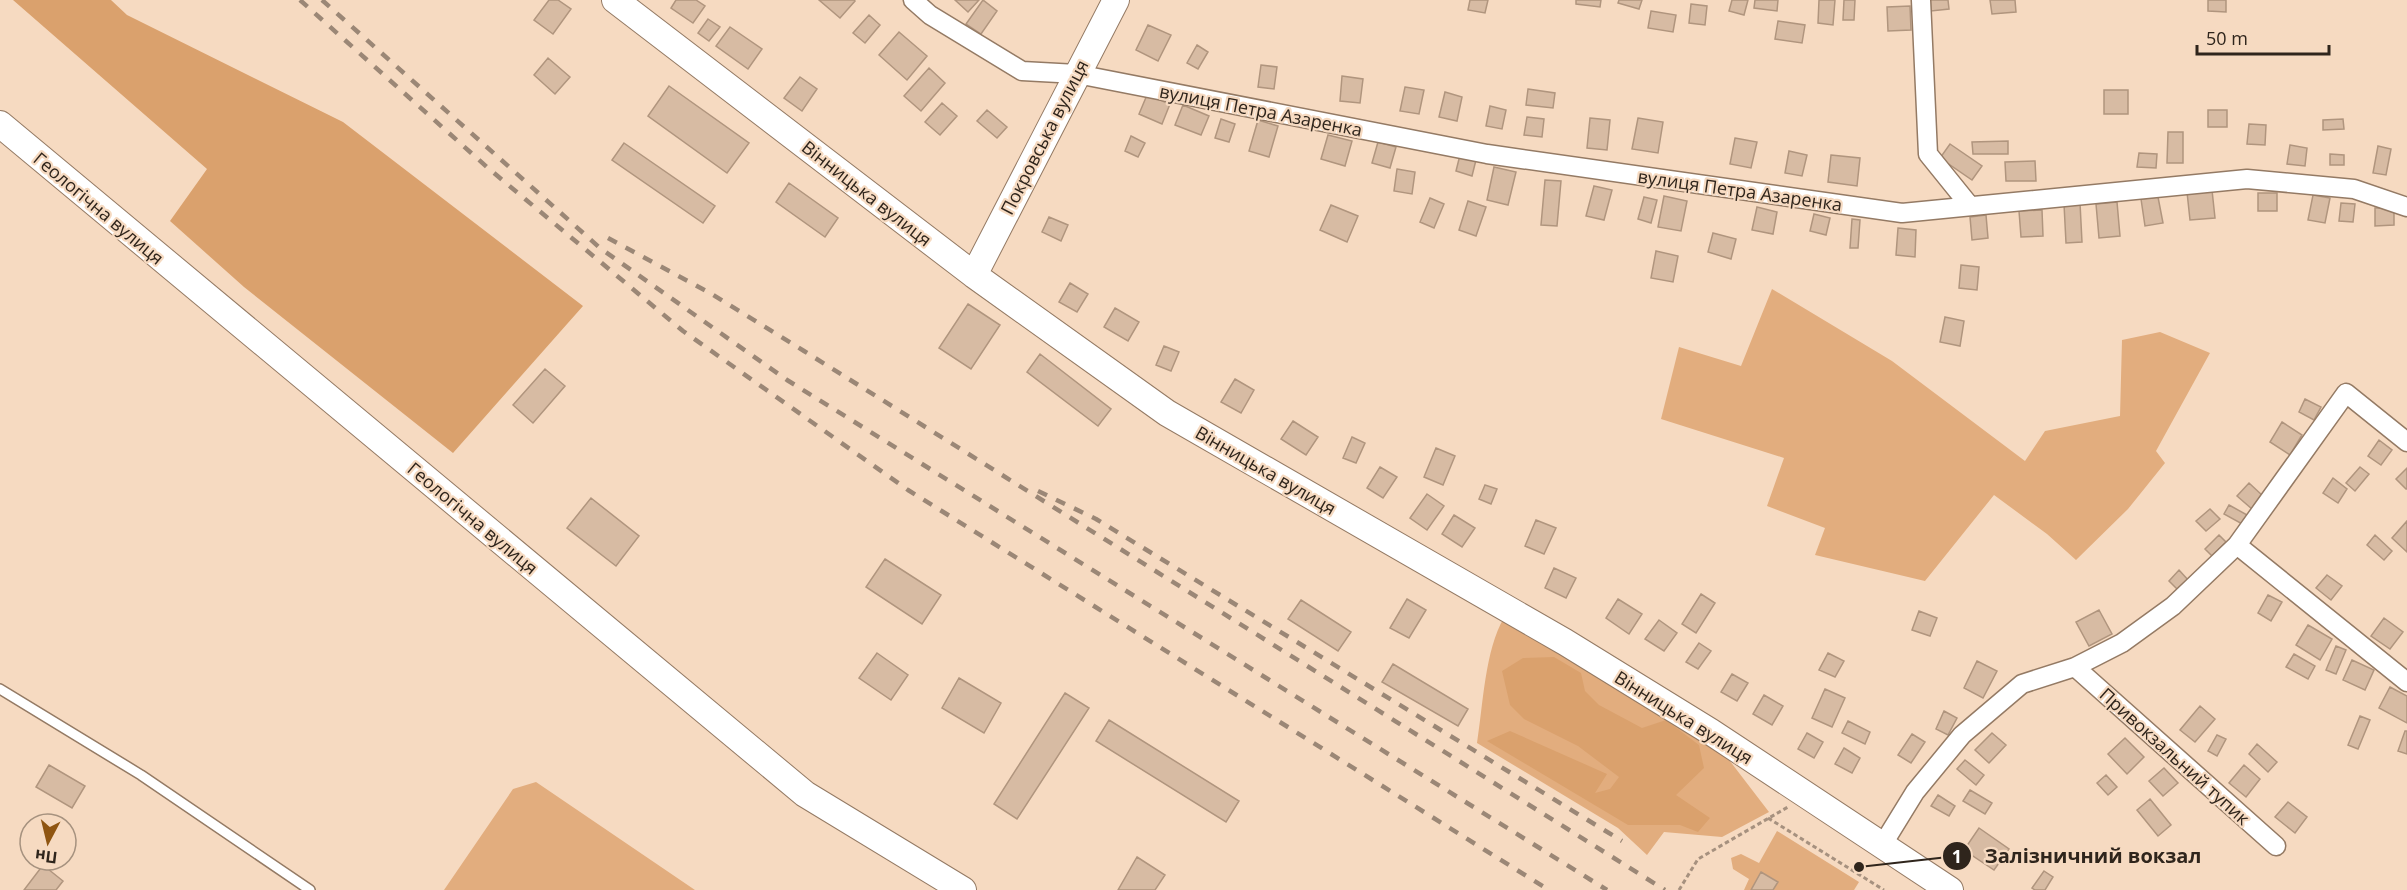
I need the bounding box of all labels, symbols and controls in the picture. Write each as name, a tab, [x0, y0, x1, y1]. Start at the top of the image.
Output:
scale bar	[2197, 18, 2329, 56]
text: 50 m	[2206, 26, 2248, 50]
street label: Покровська вулиця	[994, 55, 1094, 219]
street label: вулиця Петра Азаренка	[1157, 79, 1365, 141]
street label: Вінницька вулиця	[797, 135, 937, 251]
street label: Геологічна вулиця	[29, 146, 169, 270]
street label: вулиця Петра Азаренка	[1636, 164, 1844, 216]
street label: Вінницька вулиця	[1191, 420, 1341, 520]
street label: Геологічна вулиця	[403, 456, 543, 580]
street label: Вінницька вулиця	[1610, 665, 1758, 769]
street label: Привокзальний тупик	[2095, 682, 2256, 830]
north arrow	[18, 812, 78, 872]
callout: Залізничний вокзал	[1942, 837, 2213, 875]
text: Залізничний вокзал	[1985, 842, 2201, 869]
text: 1	[1952, 844, 1962, 868]
text: Пн	[34, 845, 59, 869]

